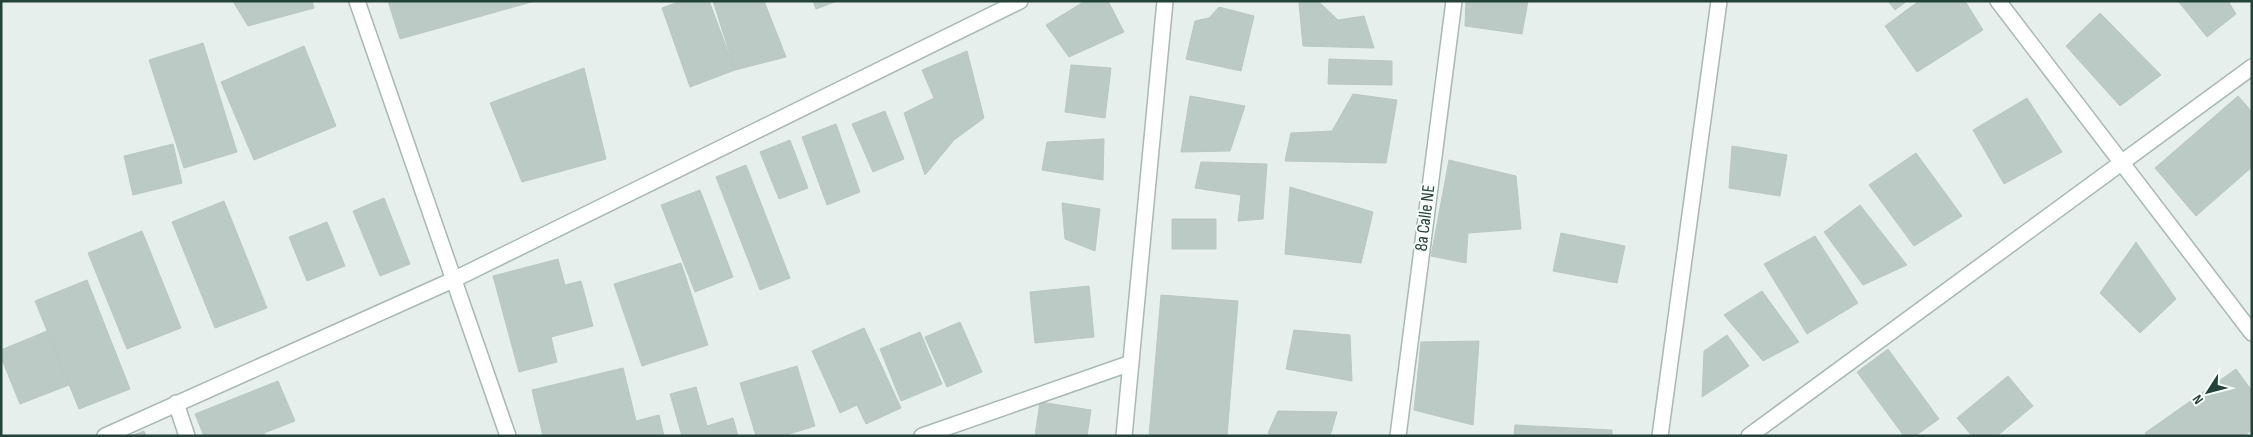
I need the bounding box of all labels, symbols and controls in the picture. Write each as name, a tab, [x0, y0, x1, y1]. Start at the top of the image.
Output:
street label: 8a Calle NE	[1411, 184, 1439, 252]
north arrow	[2183, 367, 2233, 417]
text: N	[2189, 391, 2207, 407]

